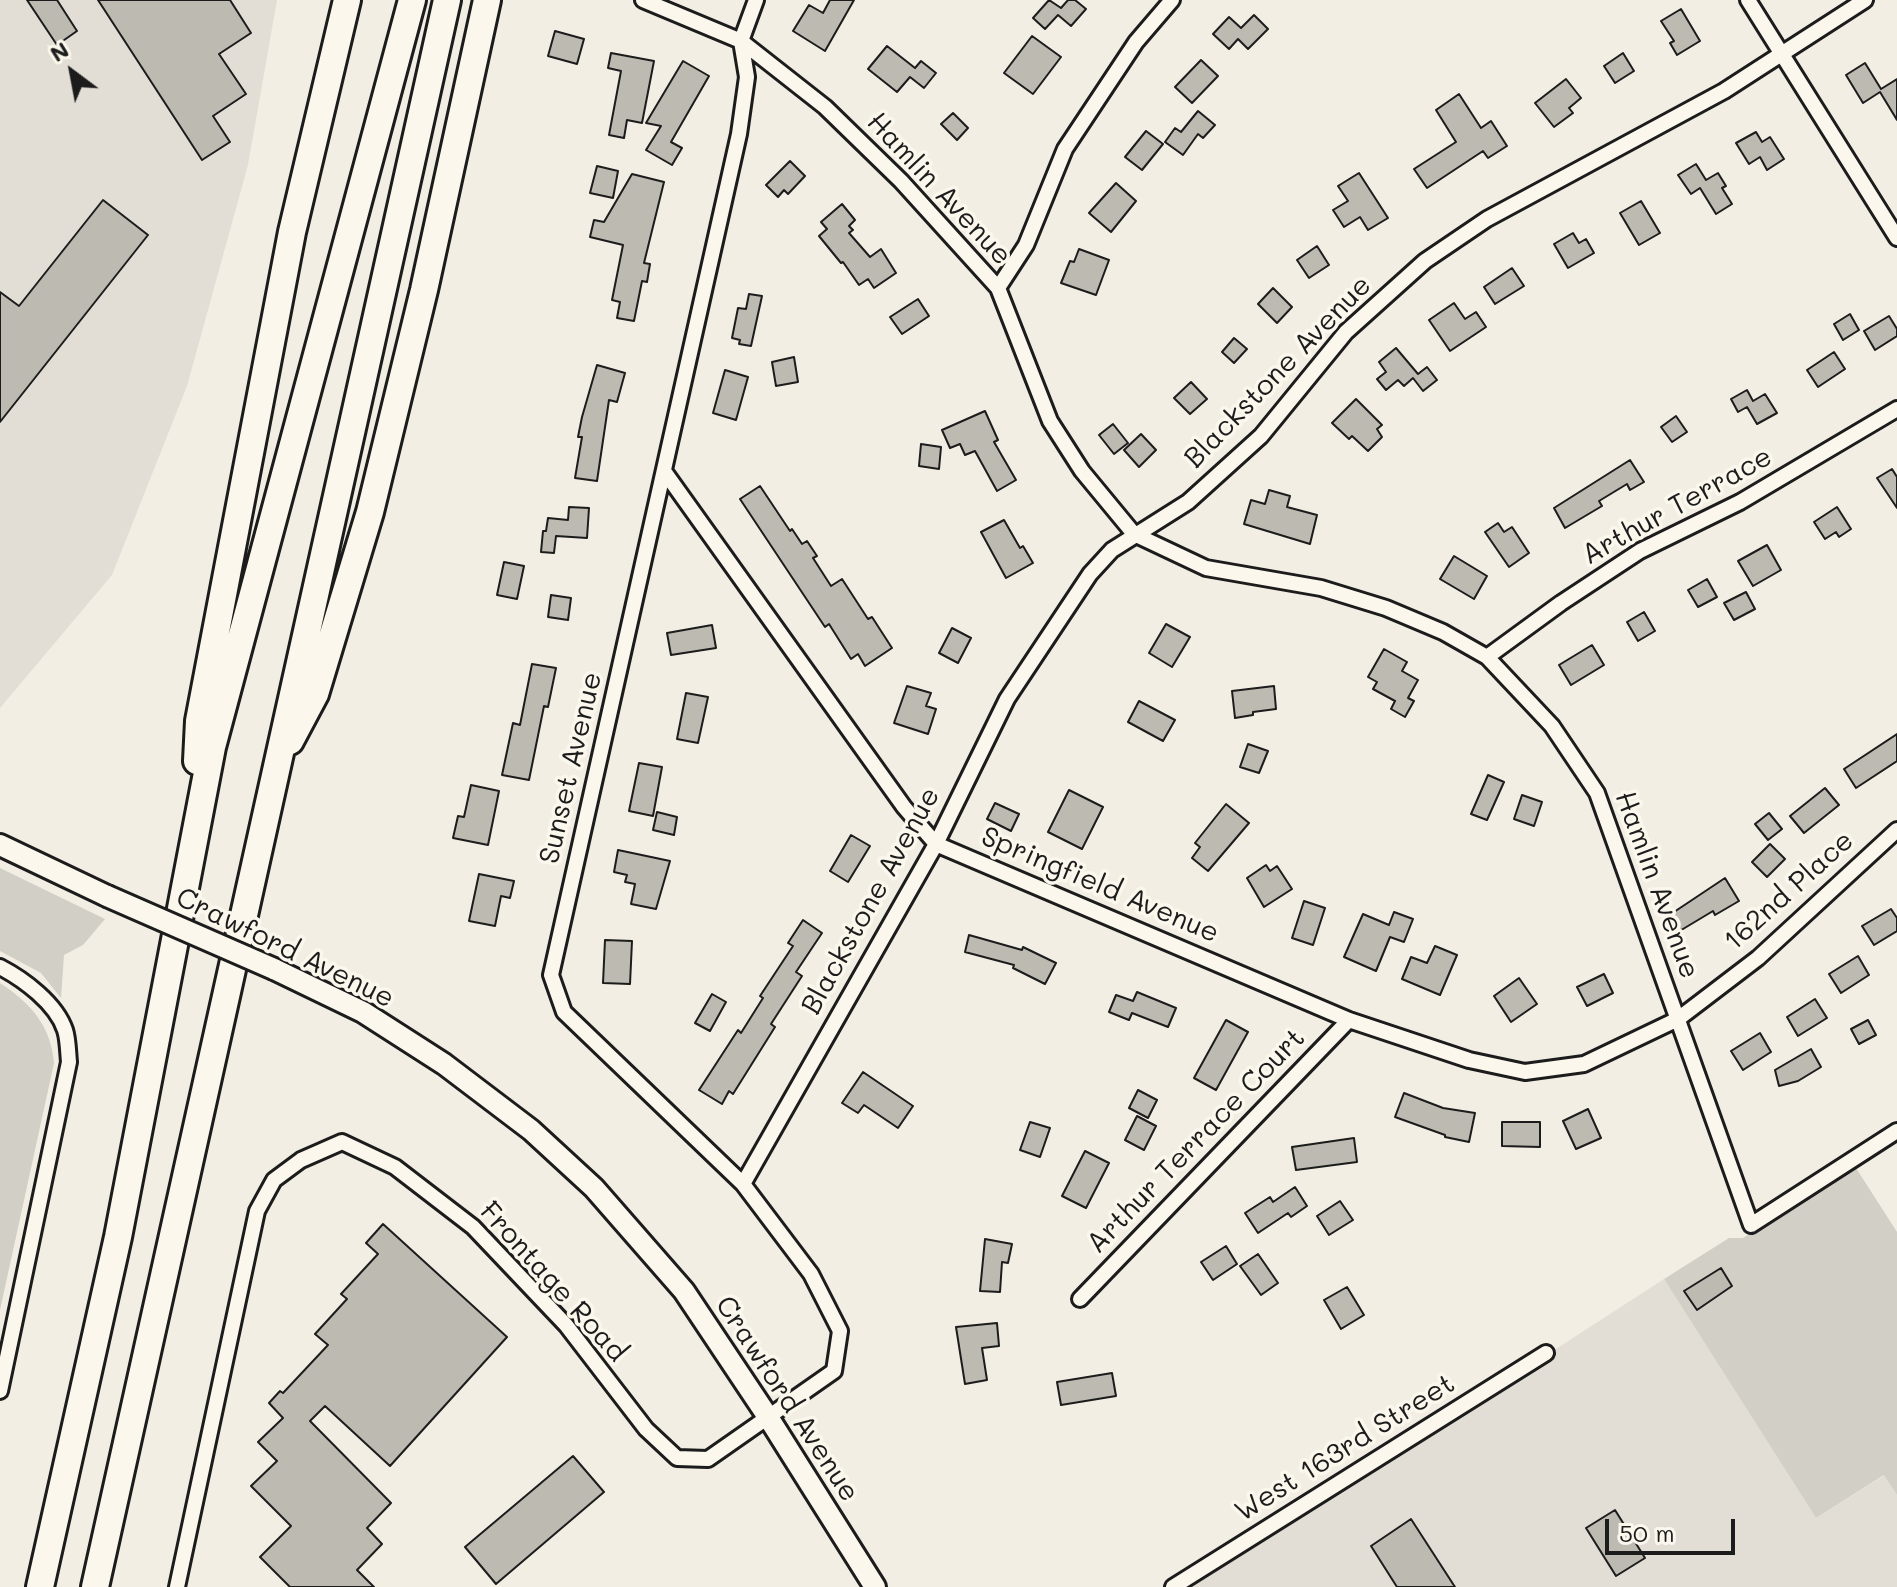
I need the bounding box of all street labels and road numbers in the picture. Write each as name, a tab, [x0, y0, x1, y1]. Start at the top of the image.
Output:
street label: Hamlin Avenue	[860, 106, 1018, 272]
street label: Blackstone Avenue	[1178, 269, 1378, 475]
street label: Arthur Terrace	[1576, 440, 1778, 572]
street label: Sunset Avenue	[533, 669, 609, 867]
street label: Blackstone Avenue	[795, 782, 947, 1020]
street label: Hamlin Avenue	[1608, 787, 1706, 983]
street label: Springfield Avenue	[976, 820, 1224, 950]
street label: 162nd Place	[1717, 824, 1861, 958]
street label: Crawford Avenue	[171, 881, 399, 1015]
street label: Arthur Terrace Court	[1080, 1022, 1312, 1260]
street label: Frontage Road	[472, 1195, 634, 1369]
street label: Crawford Avenue	[708, 1290, 866, 1508]
street label: West 163rd Street	[1229, 1367, 1461, 1529]

